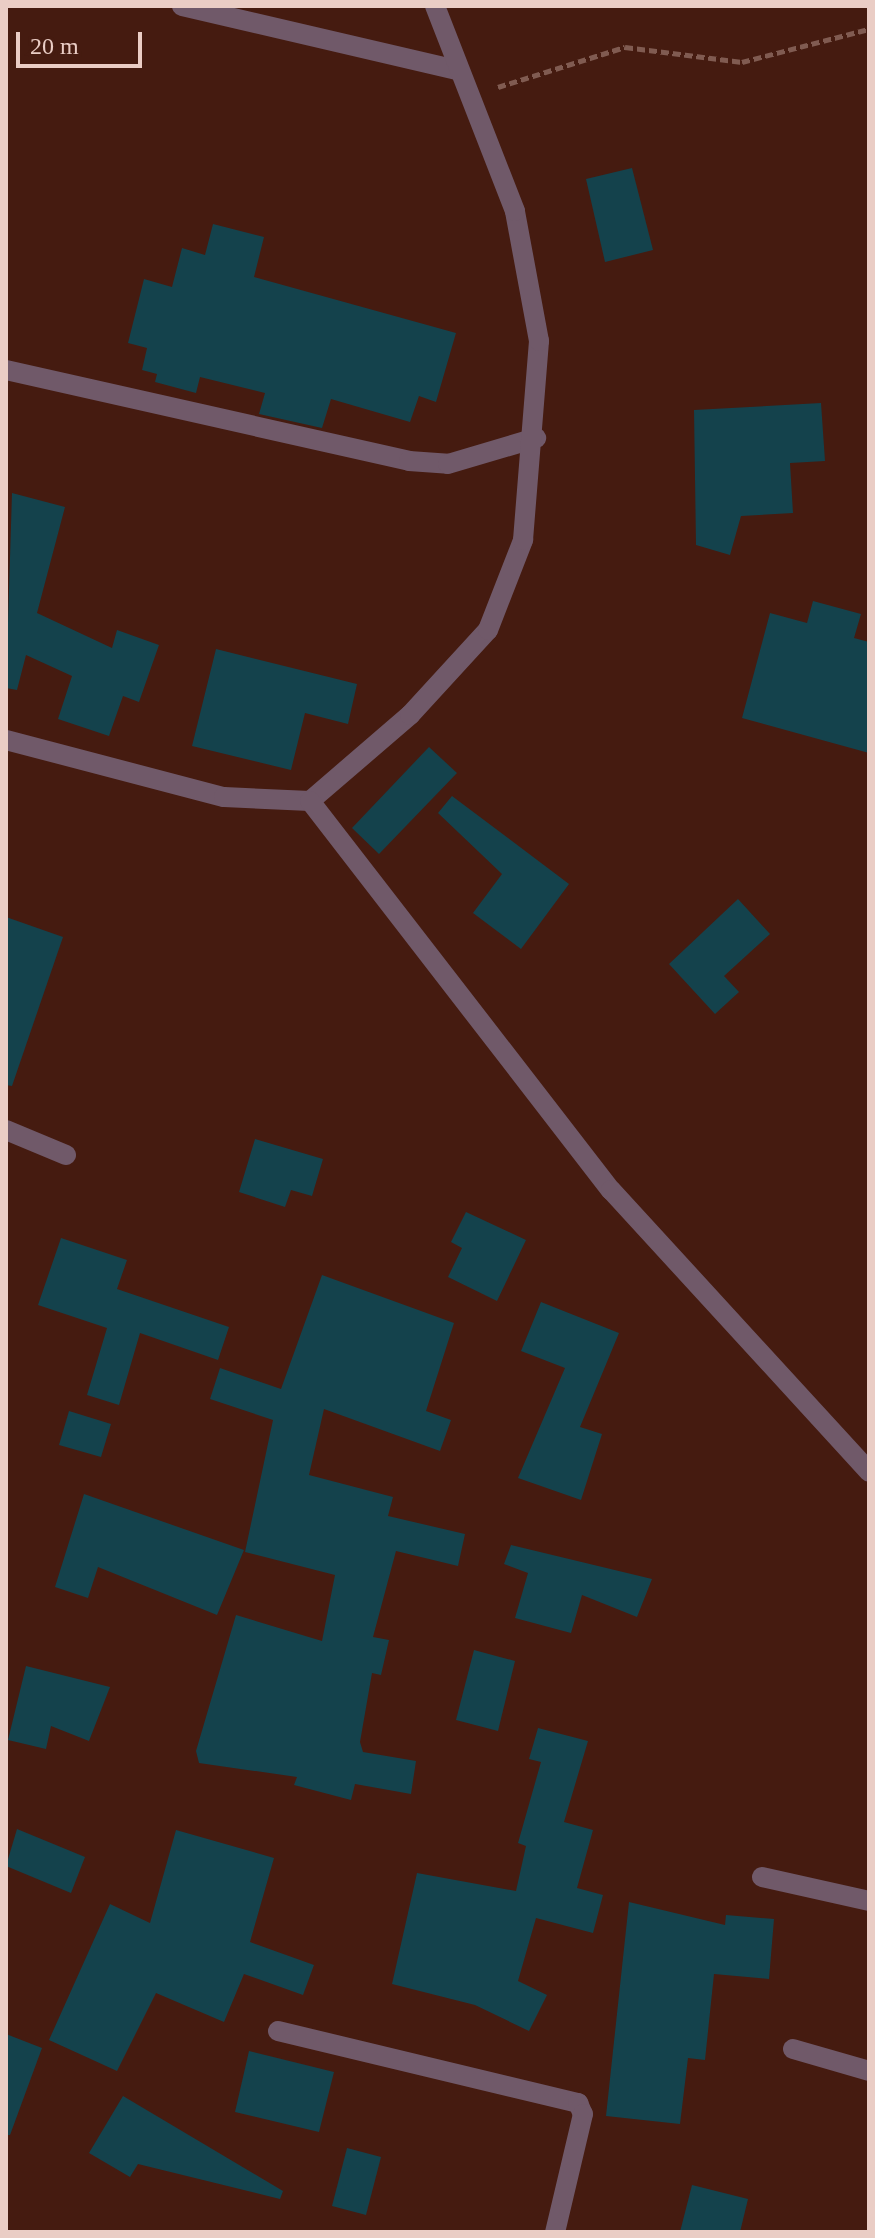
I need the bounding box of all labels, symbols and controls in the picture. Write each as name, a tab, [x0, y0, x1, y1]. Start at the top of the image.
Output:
scale bar	[20, 16, 146, 66]
text: 20 m	[30, 33, 79, 59]

